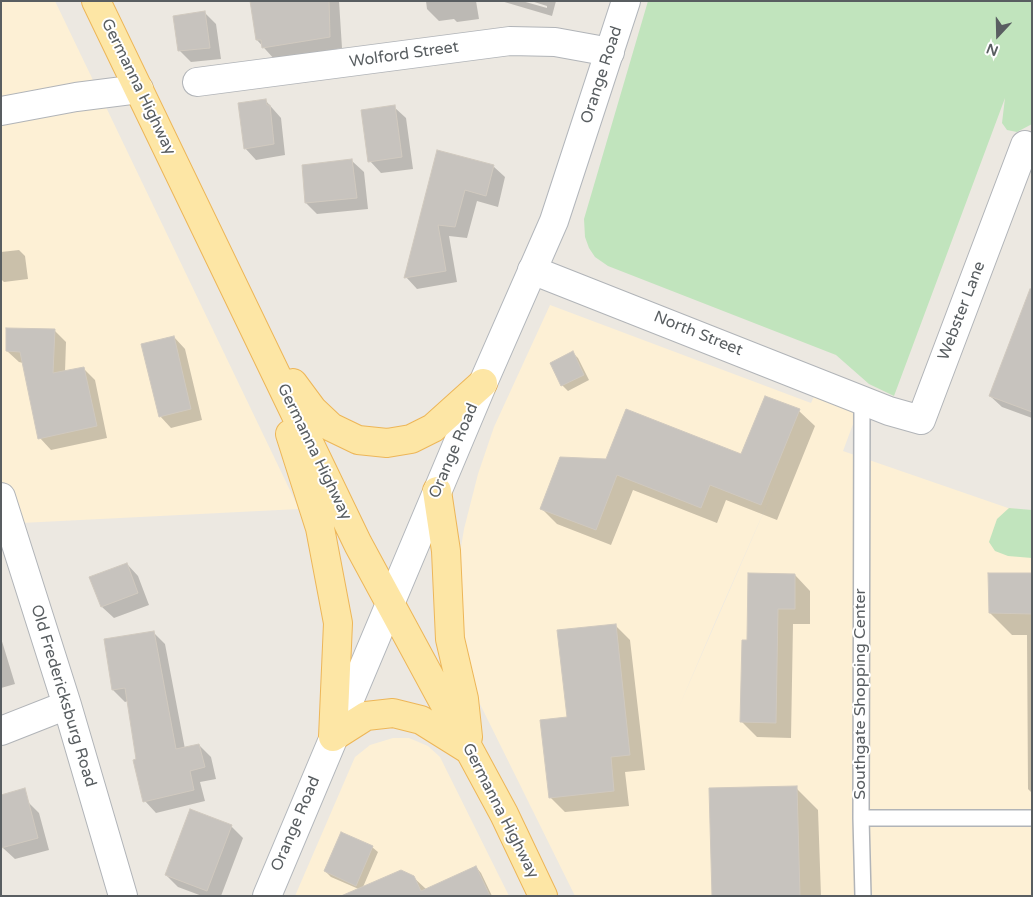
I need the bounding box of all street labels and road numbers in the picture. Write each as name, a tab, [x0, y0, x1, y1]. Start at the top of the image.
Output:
street label: Germanna Highway	[97, 16, 179, 158]
street label: Orange Road	[577, 24, 627, 126]
street label: Wolford Street	[348, 38, 460, 72]
street label: Webster Lane	[934, 259, 990, 363]
street label: North Street	[651, 307, 745, 361]
street label: Germanna Highway	[273, 381, 355, 523]
street label: Orange Road	[425, 401, 483, 501]
street label: Southgate Shopping Center	[851, 588, 871, 800]
street label: Old Fredericksburg Road	[26, 603, 100, 789]
street label: Germanna Highway	[458, 740, 542, 882]
street label: Orange Road	[267, 774, 325, 874]

